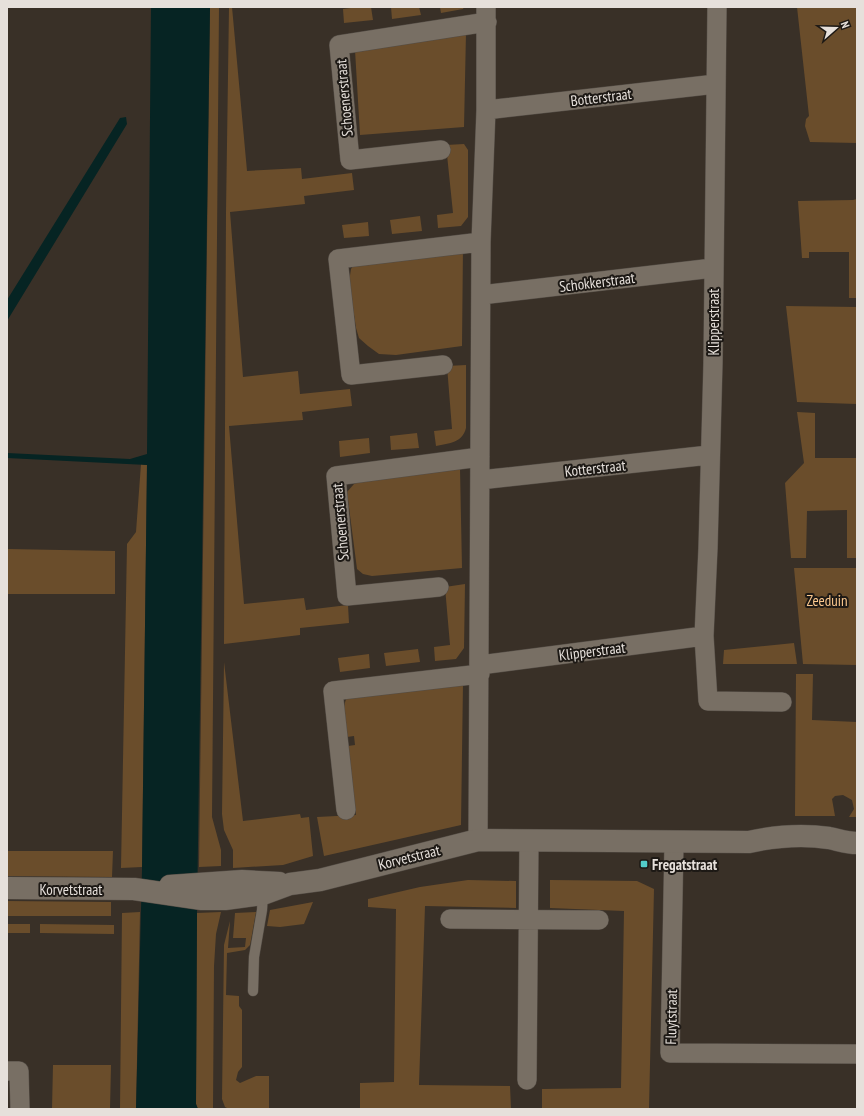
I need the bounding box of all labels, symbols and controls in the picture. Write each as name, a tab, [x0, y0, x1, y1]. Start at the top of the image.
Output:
north arrow	[816, 8, 856, 48]
text: N	[838, 19, 853, 30]
street label: Schoenerstraat	[331, 59, 357, 137]
street label: Botterstraat	[569, 84, 633, 110]
street label: Schokkerstraat	[558, 268, 636, 296]
street label: Klipperstraat	[704, 289, 723, 355]
street label: Kotterstraat	[564, 455, 626, 481]
street label: Schoenerstraat	[327, 483, 353, 561]
park label: Zeeduin	[806, 591, 848, 610]
street label: Klipperstraat	[558, 637, 626, 665]
street label: Korvetstraat	[376, 840, 442, 874]
place label: Fregatstraat	[652, 855, 718, 874]
marker: Fregatstraat	[639, 859, 649, 869]
street label: Korvetstraat	[40, 880, 102, 899]
street label: Fluytstraat	[661, 989, 681, 1045]

